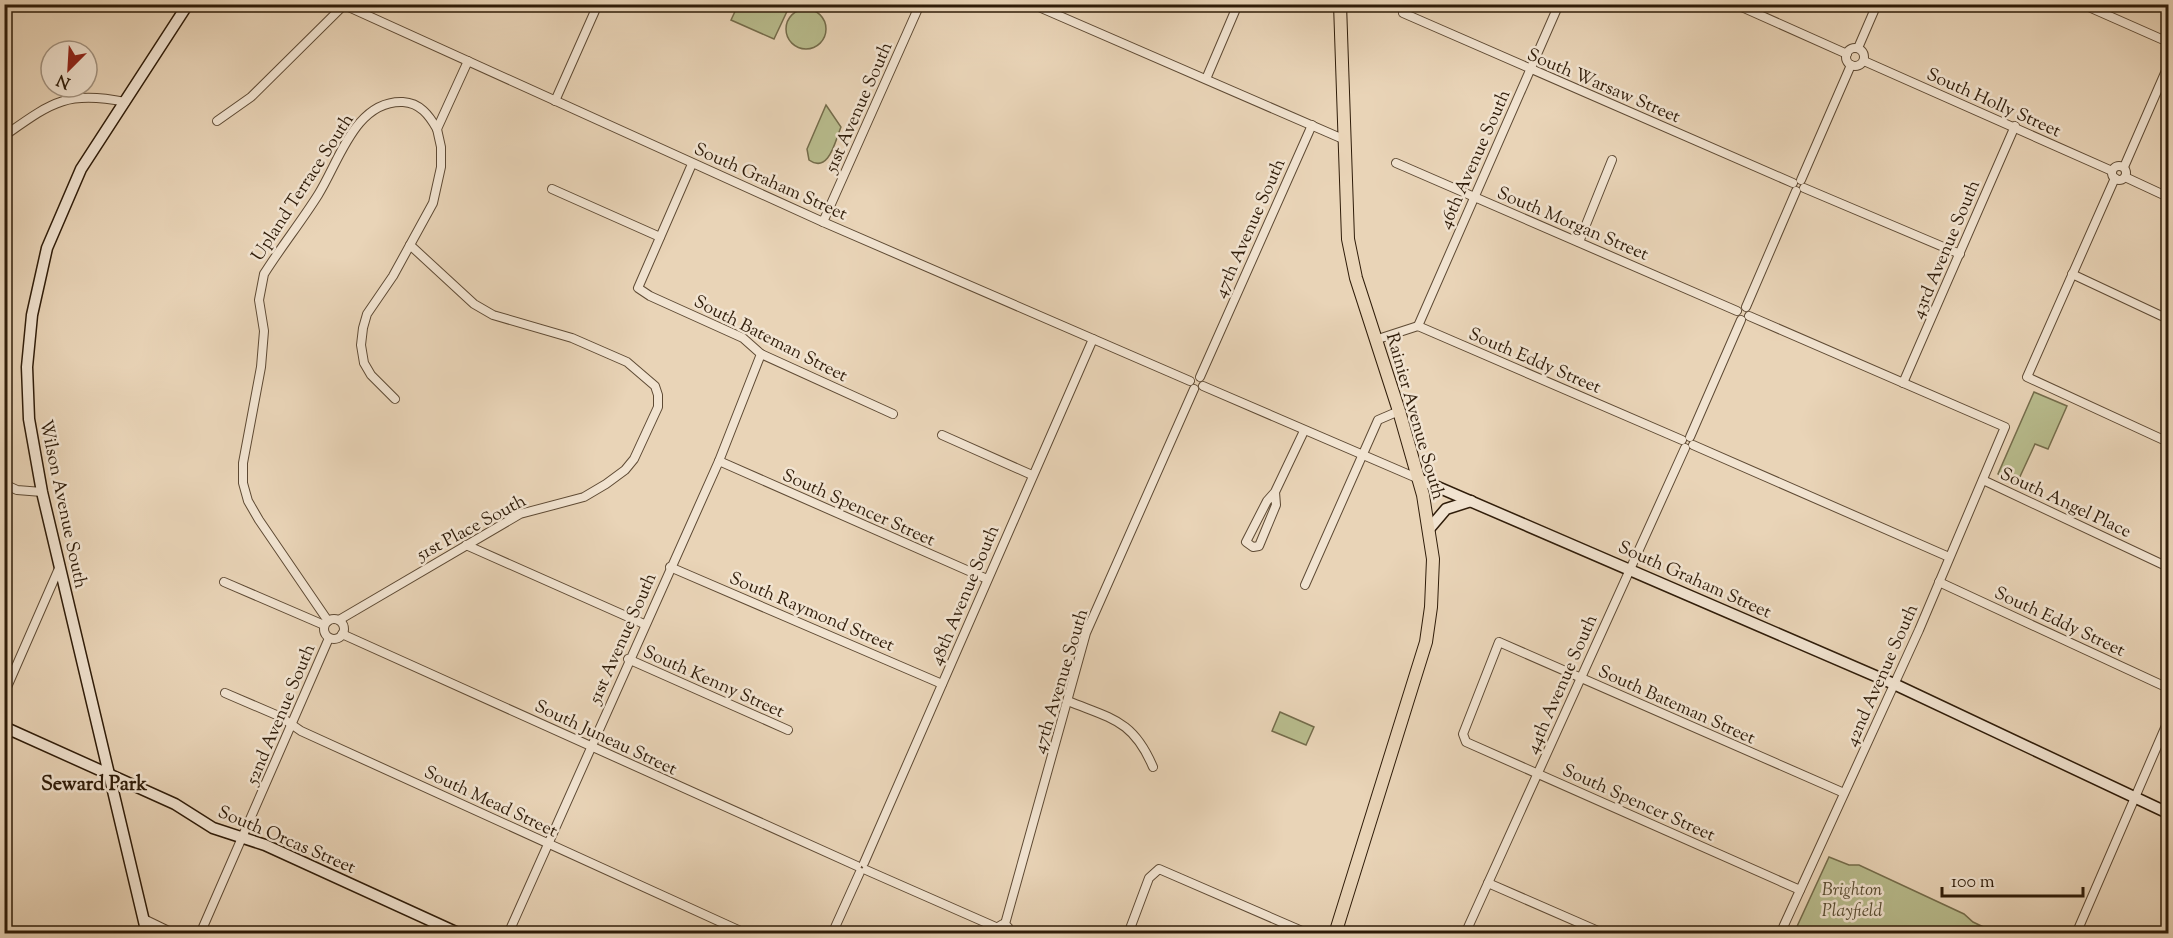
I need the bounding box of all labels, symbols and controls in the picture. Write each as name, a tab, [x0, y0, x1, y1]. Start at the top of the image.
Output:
street label: 51st Avenue South	[819, 38, 901, 178]
north arrow	[39, 39, 99, 99]
street label: South Warsaw Street	[1523, 43, 1684, 131]
street label: South Holly Street	[1922, 63, 2065, 145]
text: N	[53, 67, 74, 94]
street label: 46th Avenue South	[1433, 86, 1518, 234]
street label: Upland Terrace South	[246, 109, 361, 267]
street label: South Graham Street	[689, 137, 851, 228]
street label: 47th Avenue South	[1208, 154, 1293, 303]
street label: 43rd Avenue South	[1906, 176, 1988, 323]
street label: South Morgan Street	[1492, 181, 1652, 269]
street label: South Bateman Street	[689, 290, 852, 390]
street label: South Eddy Street	[1464, 322, 1604, 401]
street label: Rainier Avenue South	[1378, 330, 1450, 504]
street label: Wilson Avenue South	[31, 418, 93, 592]
street label: South Angel Place	[1995, 462, 2135, 546]
street label: South Spencer Street	[778, 463, 939, 554]
street label: 51st Place South	[412, 489, 532, 569]
street label: 48th Avenue South	[925, 521, 1007, 670]
street label: South Graham Street	[1613, 535, 1775, 626]
street label: South Raymond Street	[725, 566, 898, 659]
street label: 51st Avenue South	[583, 569, 665, 709]
street label: South Eddy Street	[1989, 581, 2129, 665]
street label: 42nd Avenue South	[1840, 600, 1926, 751]
street label: 47th Avenue South	[1028, 606, 1096, 757]
street label: 44th Avenue South	[1520, 611, 1605, 759]
street label: 52nd Avenue South	[240, 640, 323, 790]
street label: South Kenny Street	[638, 640, 788, 726]
street label: South Bateman Street	[1593, 659, 1759, 752]
street label: South Juneau Street	[530, 694, 681, 783]
street label: South Spencer Street	[1558, 758, 1719, 849]
street label: South Mead Street	[419, 760, 561, 845]
district label: Seward Park	[41, 771, 147, 800]
street label: South Orcas Street	[213, 800, 359, 882]
scale bar	[1942, 860, 2083, 898]
text: 100 m	[1951, 870, 1995, 896]
park label: Brighton Playfield	[1822, 878, 1883, 925]

